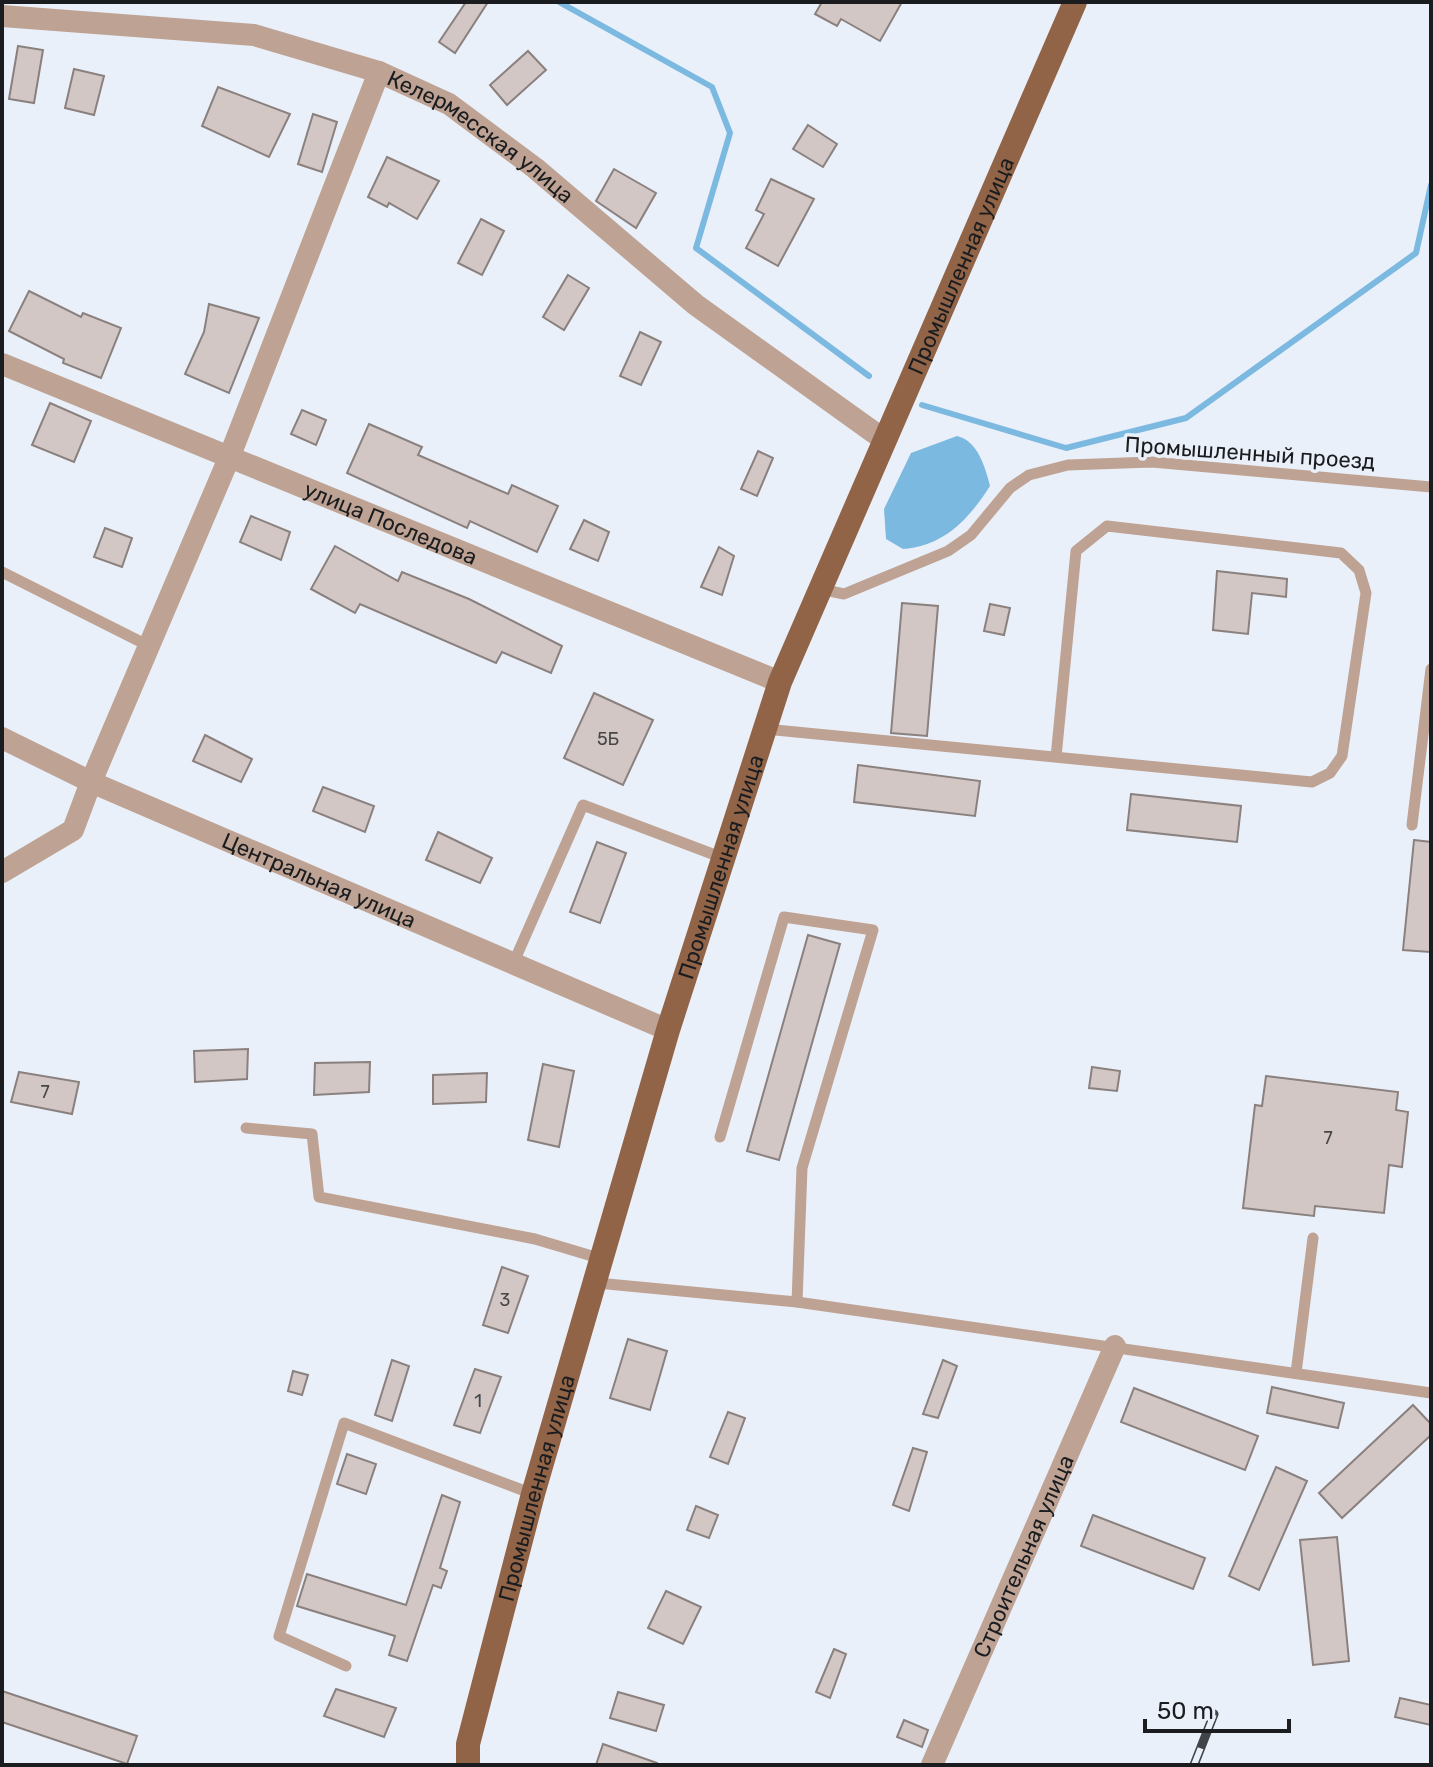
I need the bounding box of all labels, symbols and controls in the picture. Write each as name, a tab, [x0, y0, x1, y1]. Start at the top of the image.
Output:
street label: Келермесская улица	[383, 64, 579, 209]
street label: Промышленная улица	[902, 153, 1020, 378]
street label: Промышленный проезд	[1124, 431, 1376, 475]
street label: улица Последова	[300, 475, 481, 570]
house number: 5Б	[597, 728, 619, 750]
street label: Промышленная улица	[672, 751, 769, 982]
street label: Центральная улица	[218, 826, 420, 934]
house number: 7	[40, 1081, 50, 1103]
house number: 7	[1323, 1127, 1333, 1149]
house number: 3	[500, 1289, 510, 1311]
street label: Промышленная улица	[492, 1371, 581, 1604]
house number: 1	[474, 1390, 482, 1412]
street label: Строительная улица	[967, 1450, 1079, 1662]
scale bar	[1145, 1683, 1289, 1733]
text: 50 m	[1157, 1697, 1214, 1725]

